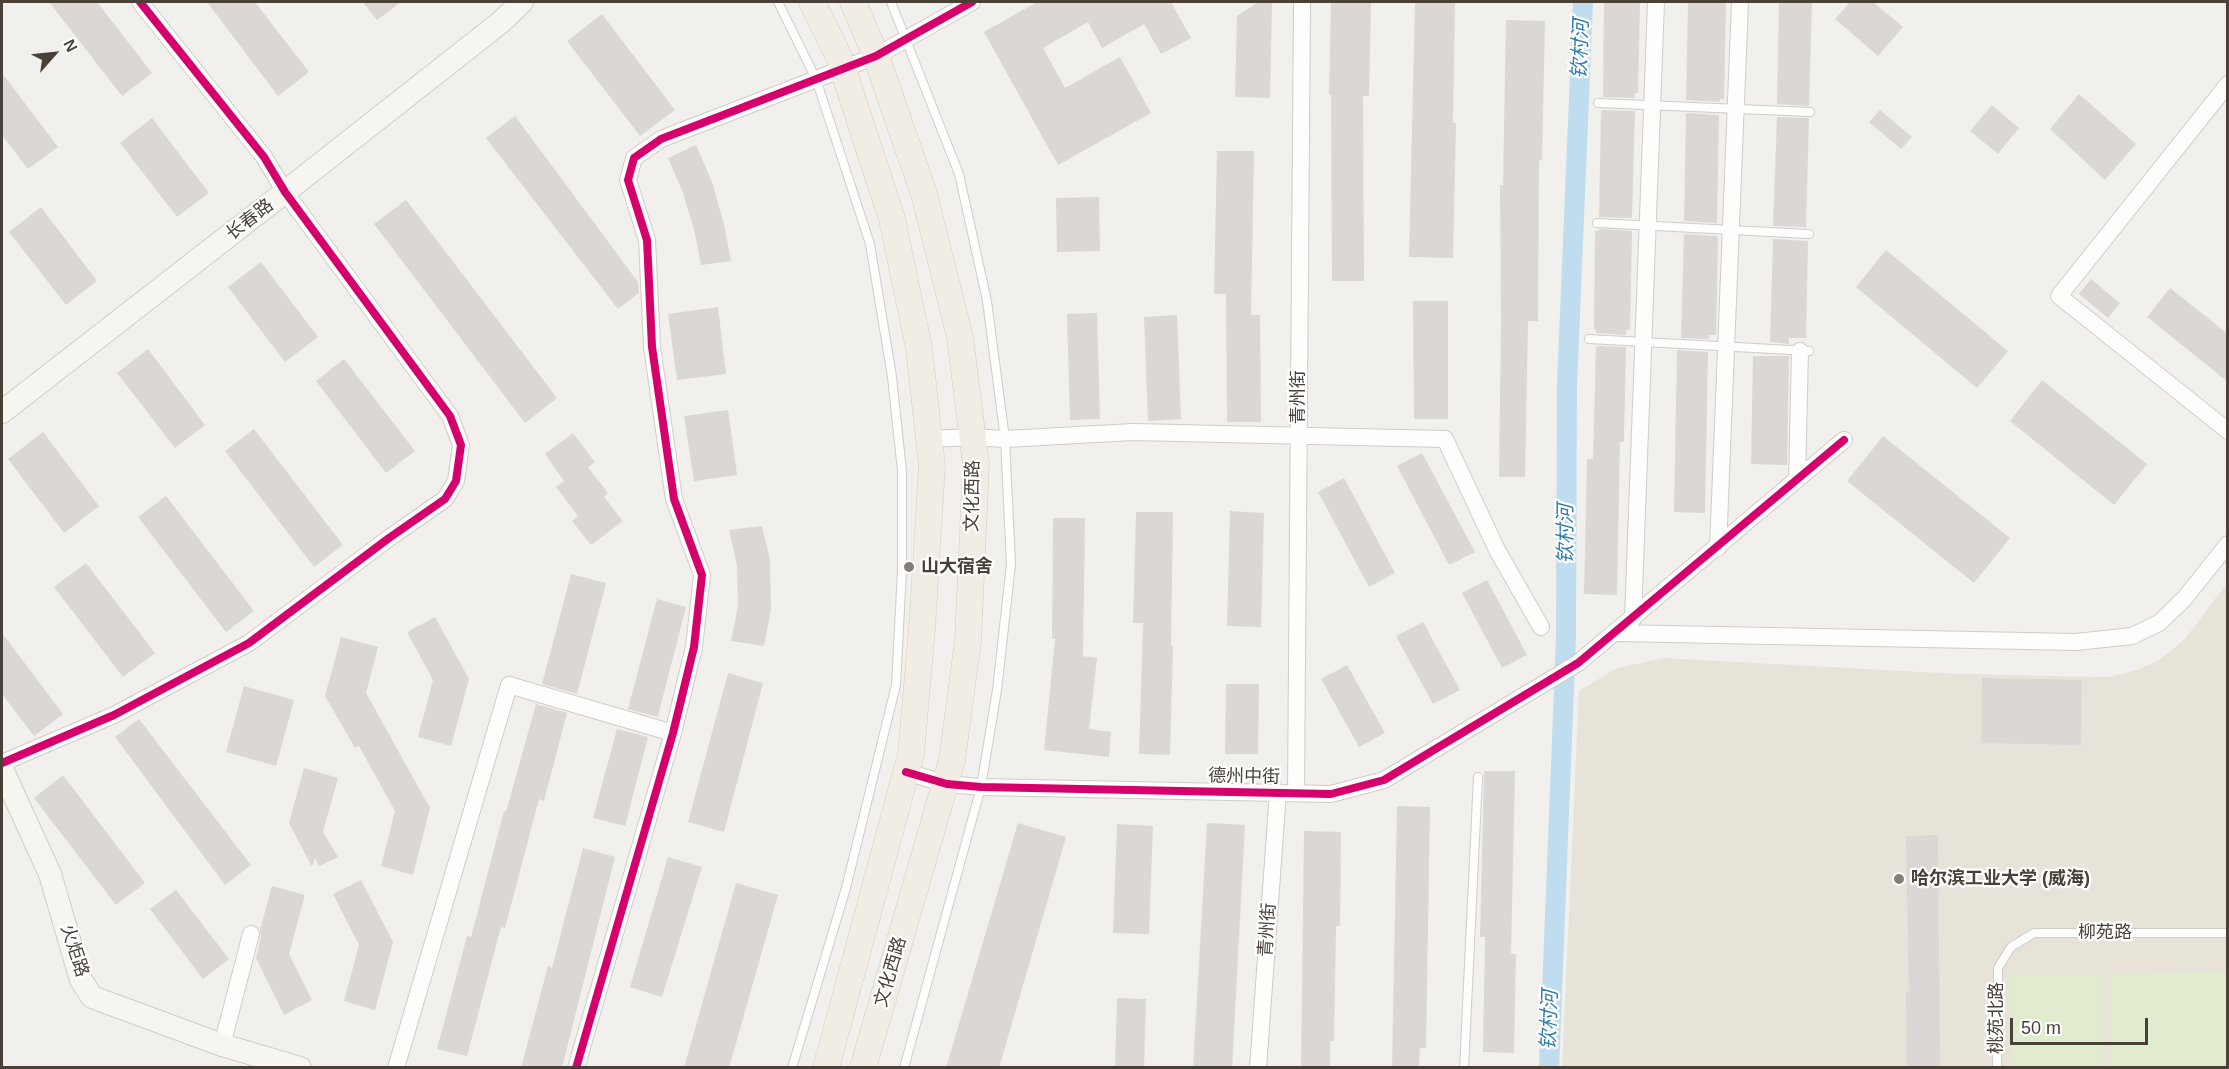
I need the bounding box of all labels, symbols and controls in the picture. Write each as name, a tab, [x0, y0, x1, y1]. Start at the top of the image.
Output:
water label: 钦村河	[1568, 19, 1594, 79]
north arrow	[24, 24, 84, 84]
text: N	[60, 37, 81, 55]
street label: 长春路	[222, 195, 278, 245]
street label: 青州街	[1288, 370, 1310, 424]
street label: 文化西路	[962, 460, 984, 532]
water label: 钦村河	[1554, 504, 1578, 564]
place label: 山大宿舍	[921, 556, 993, 578]
marker: 山大宿舍	[902, 560, 916, 574]
street label: 德州中街	[1208, 766, 1280, 788]
place label: 哈尔滨工业大学 (威海)	[1911, 868, 2090, 890]
marker: 哈尔滨工业大学 (威海)	[1892, 872, 1906, 886]
street label: 青州街	[1255, 902, 1281, 958]
street label: 火炬路	[55, 922, 93, 980]
street label: 柳苑路	[2078, 922, 2132, 944]
street label: 文化西路	[871, 934, 911, 1010]
street label: 桃苑北路	[1986, 982, 2008, 1054]
water label: 钦村河	[1537, 990, 1563, 1050]
scale bar	[2013, 1006, 2151, 1044]
text: 50 m	[2021, 1018, 2061, 1038]

